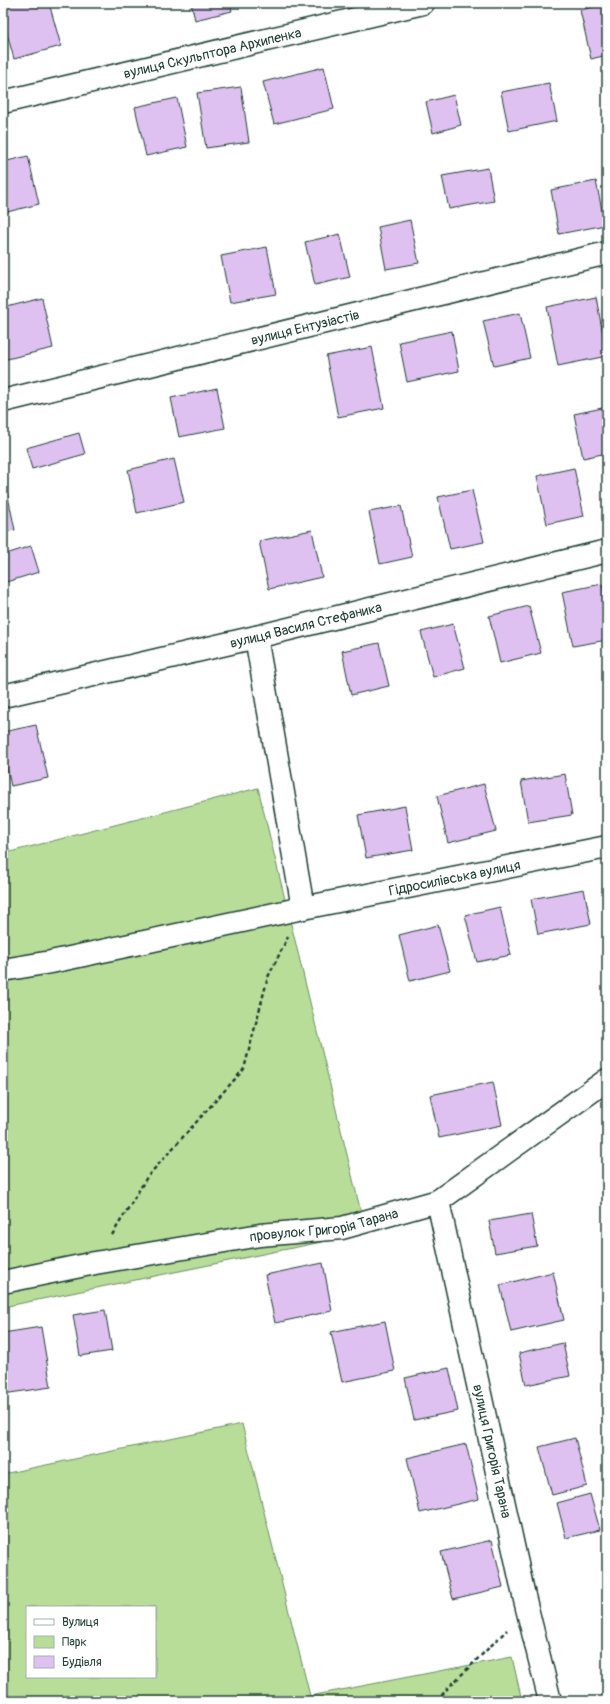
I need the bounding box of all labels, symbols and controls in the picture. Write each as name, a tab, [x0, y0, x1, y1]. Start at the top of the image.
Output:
street label: вулиця Скульптора Архипенка	[122, 24, 303, 82]
street label: вулиця Ентузіастів	[249, 305, 361, 348]
street label: вулиця Василя Стефаника	[228, 598, 383, 651]
street label: Гідросилівська вулиця	[387, 856, 522, 899]
street label: провулок Григорія Тарана	[248, 1204, 400, 1245]
street label: вулиця Григорія Тарана	[470, 1383, 515, 1520]
legend	[26, 1606, 156, 1678]
text: Вулиця	[62, 1615, 99, 1630]
text: Парк	[62, 1635, 87, 1650]
text: Будівля	[62, 1655, 102, 1670]

